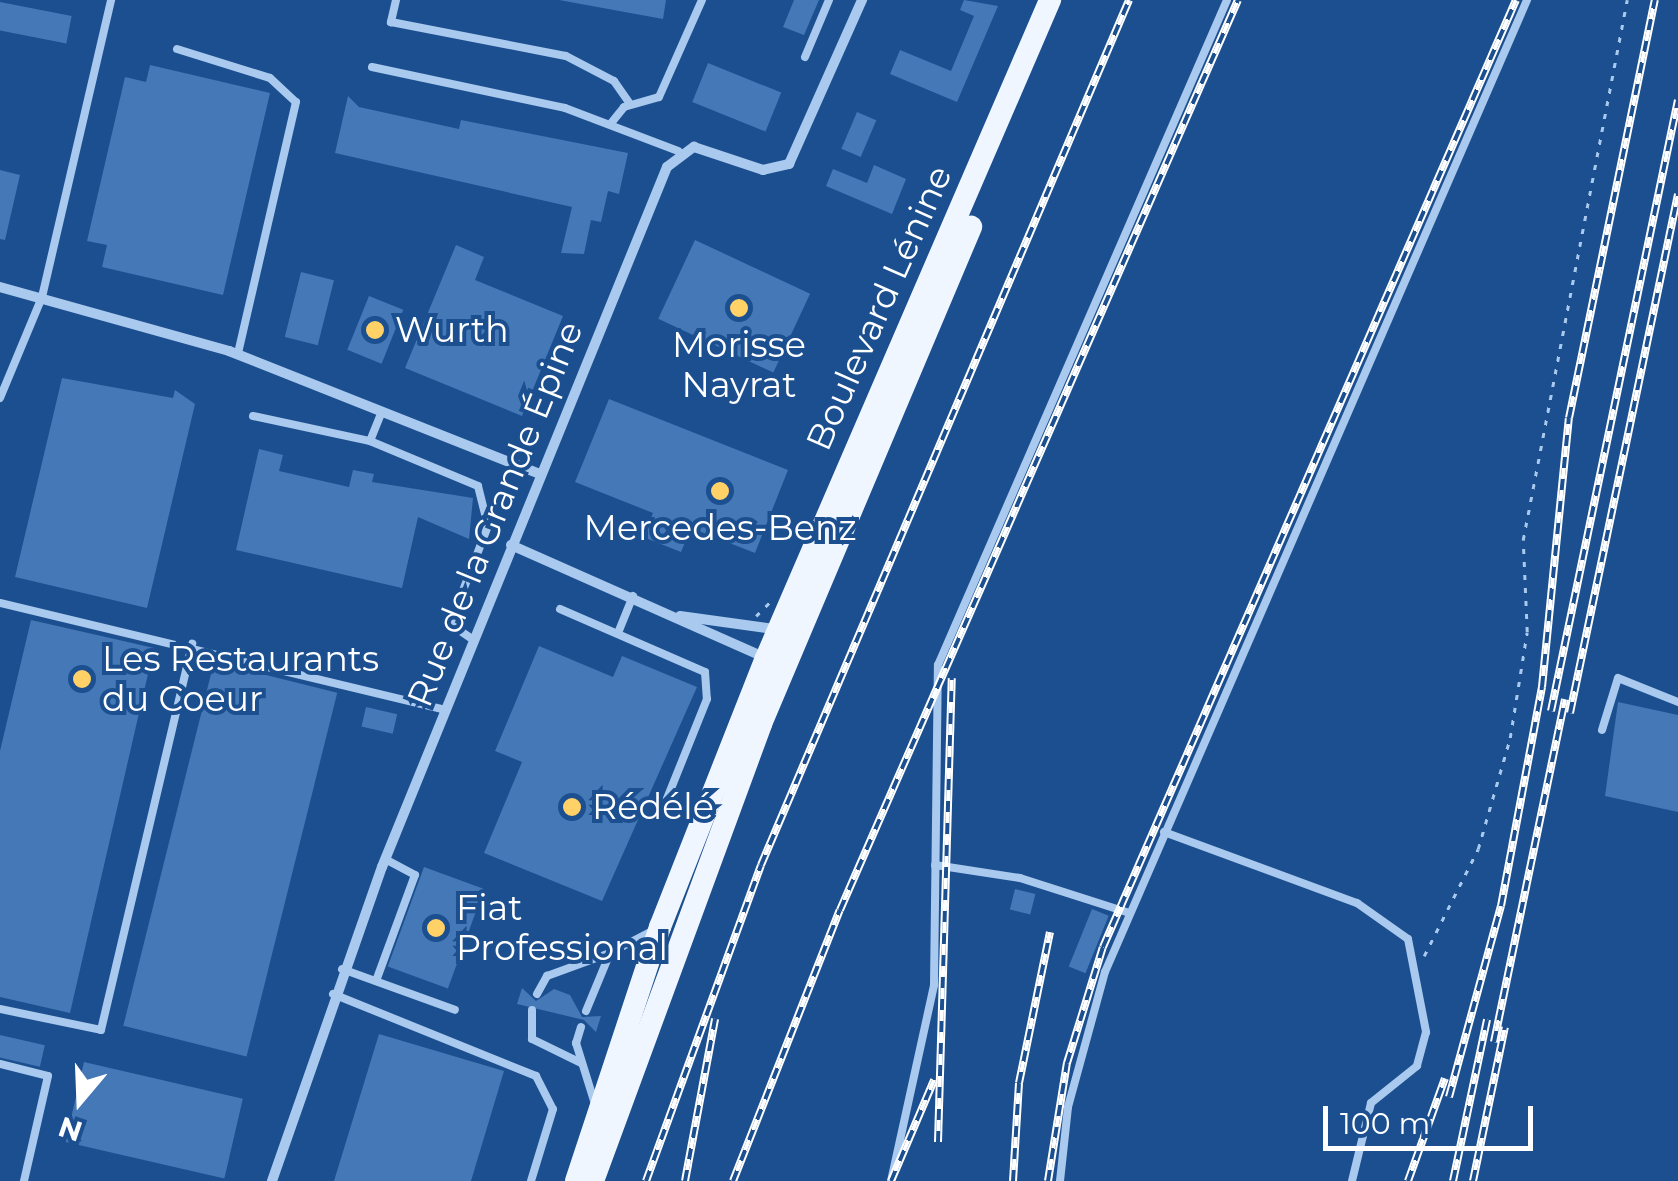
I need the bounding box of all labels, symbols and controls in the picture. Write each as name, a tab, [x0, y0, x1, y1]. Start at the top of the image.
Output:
street label: Boulevard Lénine	[797, 159, 961, 457]
marker: Morisse Nayrat	[728, 297, 750, 319]
place label: Wurth	[395, 309, 509, 351]
street label: Rue de la Grande Épine	[398, 315, 592, 713]
marker: Wurth	[364, 319, 386, 341]
place label: Morisse Nayrat	[672, 324, 806, 406]
marker: Mercedes-Benz	[709, 480, 731, 502]
place label: Mercedes-Benz	[583, 507, 857, 549]
place label: Les Restaurants du Coeur	[102, 638, 379, 720]
marker: Les Restaurants du Coeur	[71, 668, 93, 690]
place label: Rédélé	[592, 786, 714, 828]
marker: Rédélé	[561, 796, 583, 818]
place label: Fiat Professional	[456, 887, 668, 969]
marker: Fiat Professional	[425, 917, 447, 939]
north arrow	[30, 1051, 130, 1151]
scale bar	[1328, 1086, 1538, 1148]
text: 100 m	[1340, 1105, 1430, 1142]
text: N	[54, 1110, 86, 1149]

